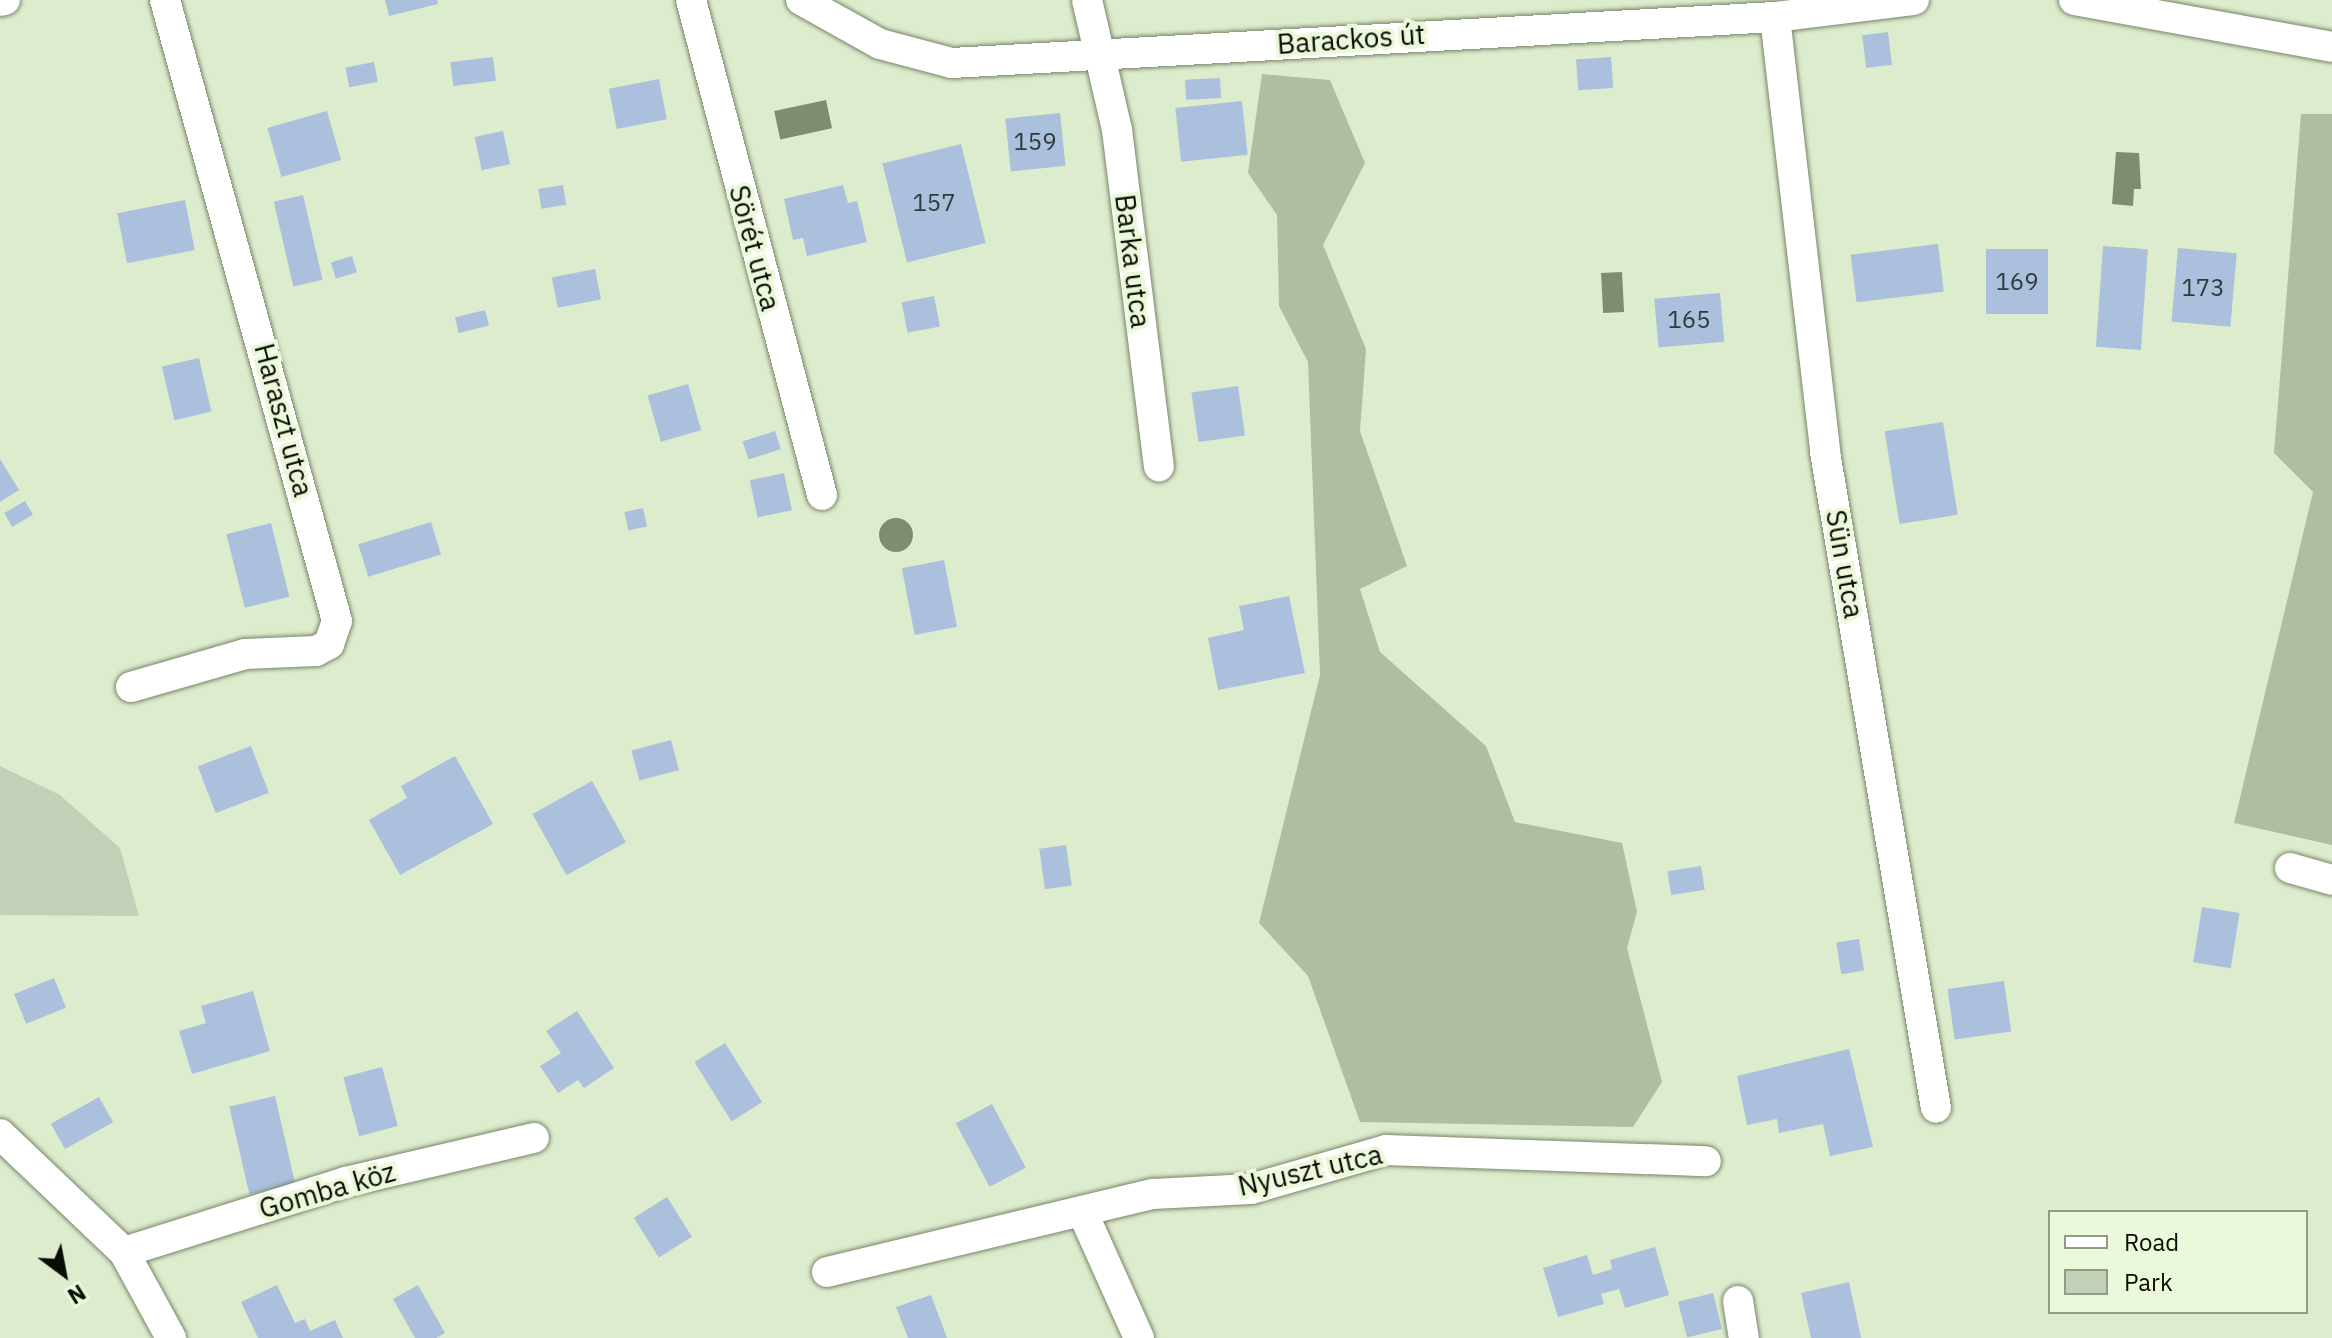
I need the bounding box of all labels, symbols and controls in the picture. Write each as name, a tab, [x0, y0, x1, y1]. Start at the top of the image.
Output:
street label: Barackos út	[1276, 17, 1426, 61]
house number: 159	[1013, 128, 1057, 156]
street label: Sörét utca	[722, 182, 788, 314]
house number: 157	[912, 189, 956, 217]
street label: Barka utca	[1108, 192, 1158, 330]
house number: 169	[1995, 268, 2039, 296]
house number: 173	[2181, 274, 2225, 302]
house number: 165	[1667, 306, 1711, 334]
street label: Haraszt utca	[247, 340, 321, 500]
street label: Sün utca	[1819, 507, 1871, 621]
street label: Nyuszt utca	[1235, 1137, 1385, 1203]
street label: Gomba köz	[255, 1155, 399, 1225]
legend	[2048, 1210, 2308, 1314]
text: Road	[2124, 1226, 2179, 1258]
north arrow	[24, 1234, 104, 1314]
text: Park	[2124, 1266, 2173, 1298]
text: N	[63, 1278, 91, 1311]

